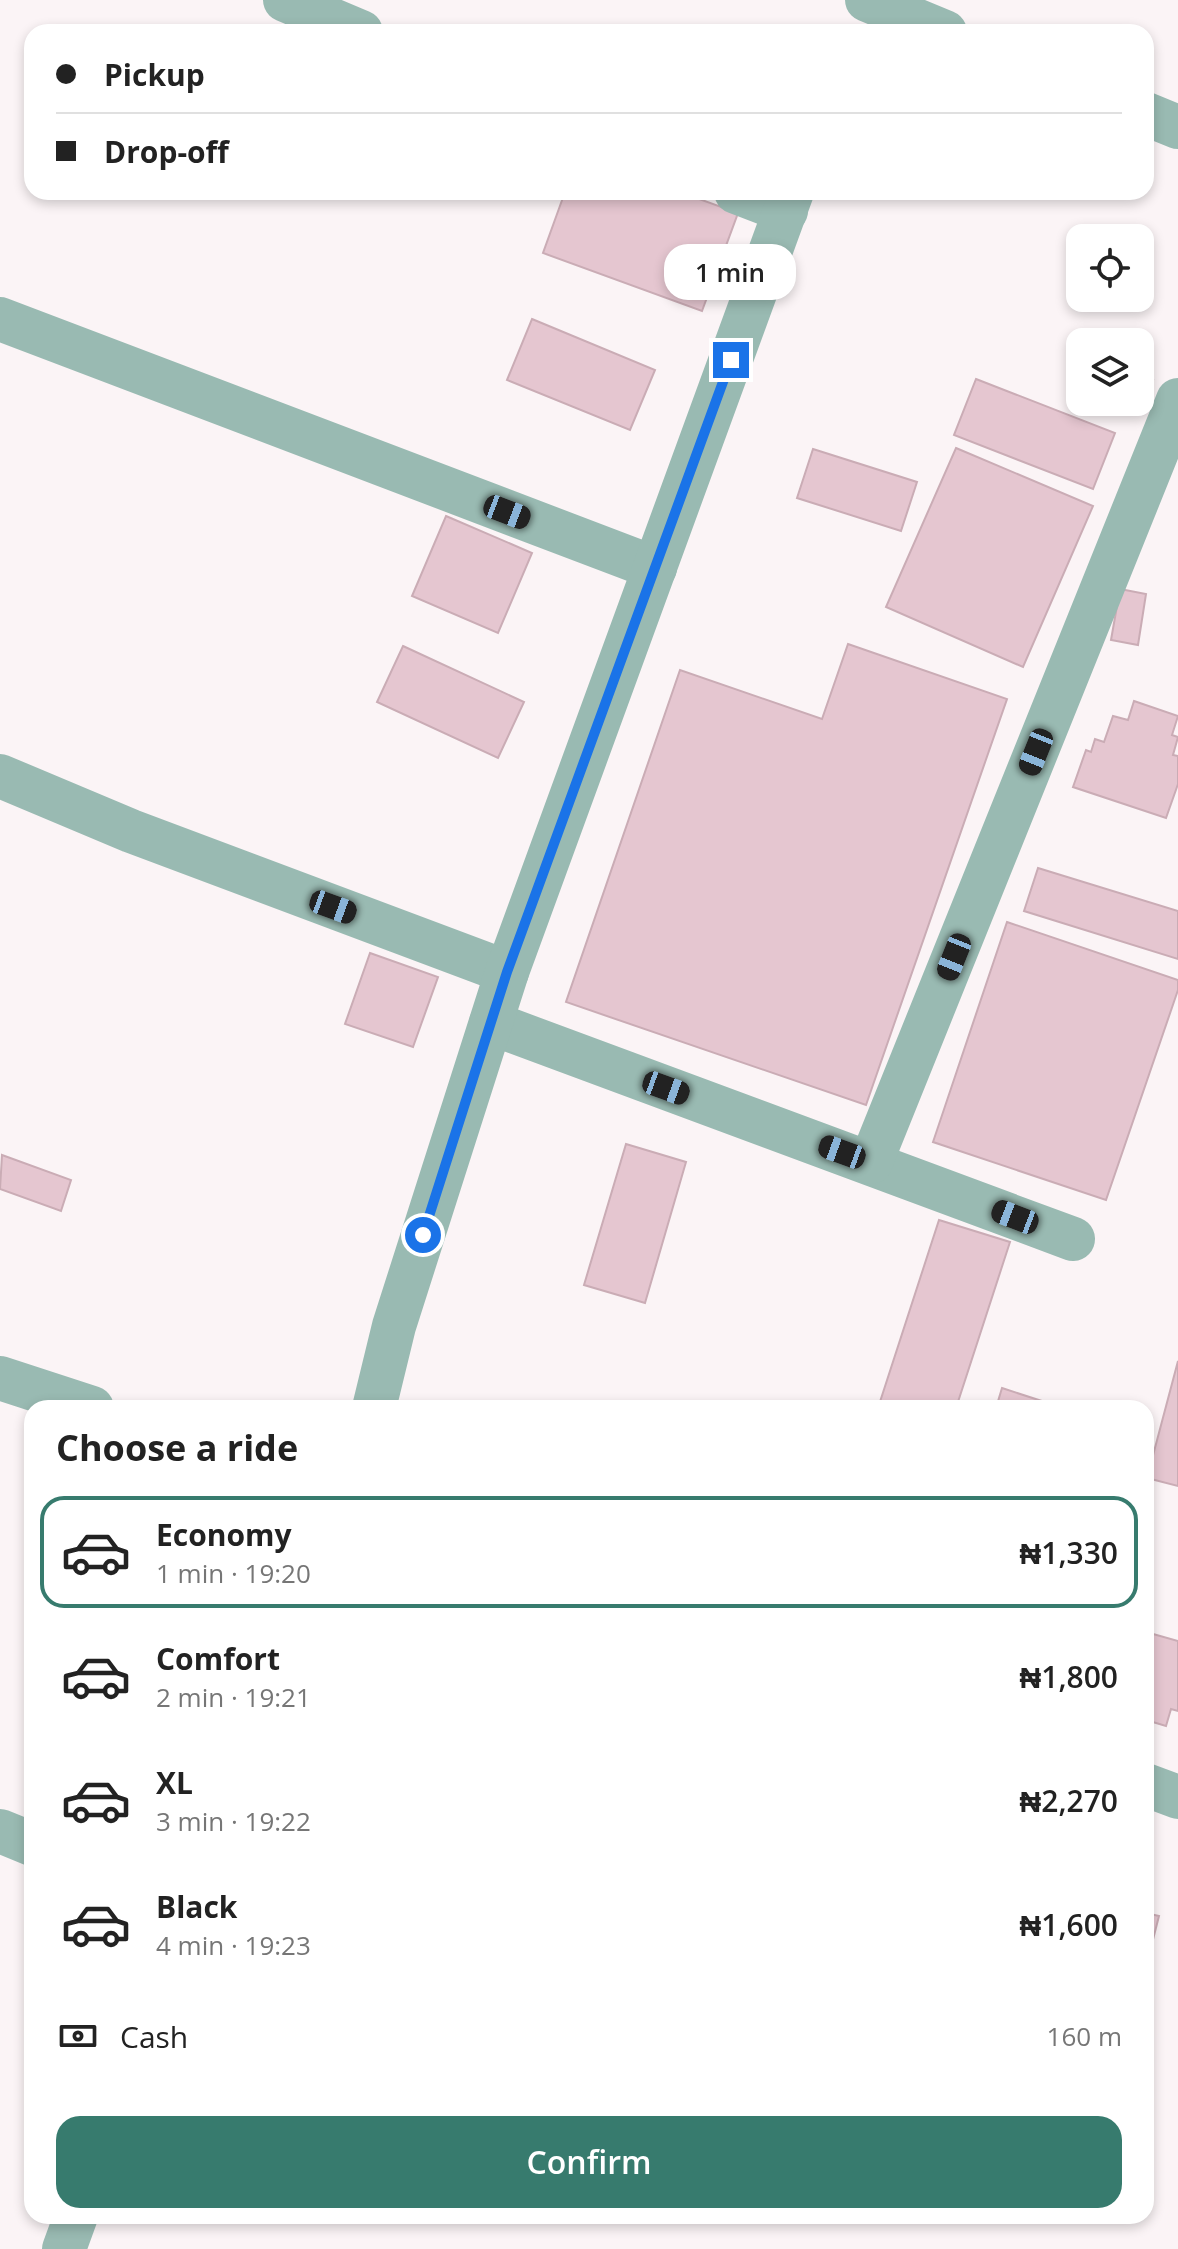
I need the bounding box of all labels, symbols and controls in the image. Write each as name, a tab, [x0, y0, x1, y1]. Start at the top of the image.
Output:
text: Pickup	[104, 54, 205, 95]
text: Drop-off	[104, 131, 229, 172]
map controls	[1066, 224, 1154, 416]
button: locate	[1066, 224, 1154, 312]
callout: 1 min	[665, 244, 797, 300]
text: 1 min	[695, 254, 765, 290]
button: layers	[1066, 328, 1154, 416]
route end	[713, 342, 749, 378]
car	[480, 492, 534, 532]
car	[1016, 725, 1056, 779]
car	[306, 888, 360, 926]
car	[934, 930, 974, 984]
car	[639, 1069, 693, 1107]
car	[815, 1133, 869, 1171]
car	[988, 1197, 1042, 1237]
route start	[405, 1217, 441, 1253]
text: Choose a ride	[56, 1423, 298, 1472]
text: Economy	[156, 1514, 292, 1555]
icon: car	[60, 1516, 132, 1588]
text: ₦1,330	[1020, 1532, 1118, 1573]
text: 1 min · 19:20	[156, 1555, 311, 1591]
text: Comfort	[156, 1638, 280, 1679]
icon: car	[60, 1640, 132, 1712]
text: ₦1,800	[1020, 1656, 1118, 1697]
text: 2 min · 19:21	[156, 1679, 311, 1715]
text: XL	[156, 1762, 193, 1803]
icon: car	[60, 1764, 132, 1836]
text: ₦2,270	[1020, 1780, 1118, 1821]
text: 3 min · 19:22	[156, 1803, 311, 1839]
text: Black	[156, 1886, 237, 1927]
icon: car	[60, 1888, 132, 1960]
text: ₦1,600	[1020, 1904, 1118, 1945]
text: 4 min · 19:23	[156, 1927, 311, 1963]
icon: cash	[56, 2014, 100, 2058]
text: Cash	[120, 2016, 188, 2057]
text: 160 m	[1047, 2018, 1122, 2054]
button: Confirm	[56, 2116, 1122, 2208]

